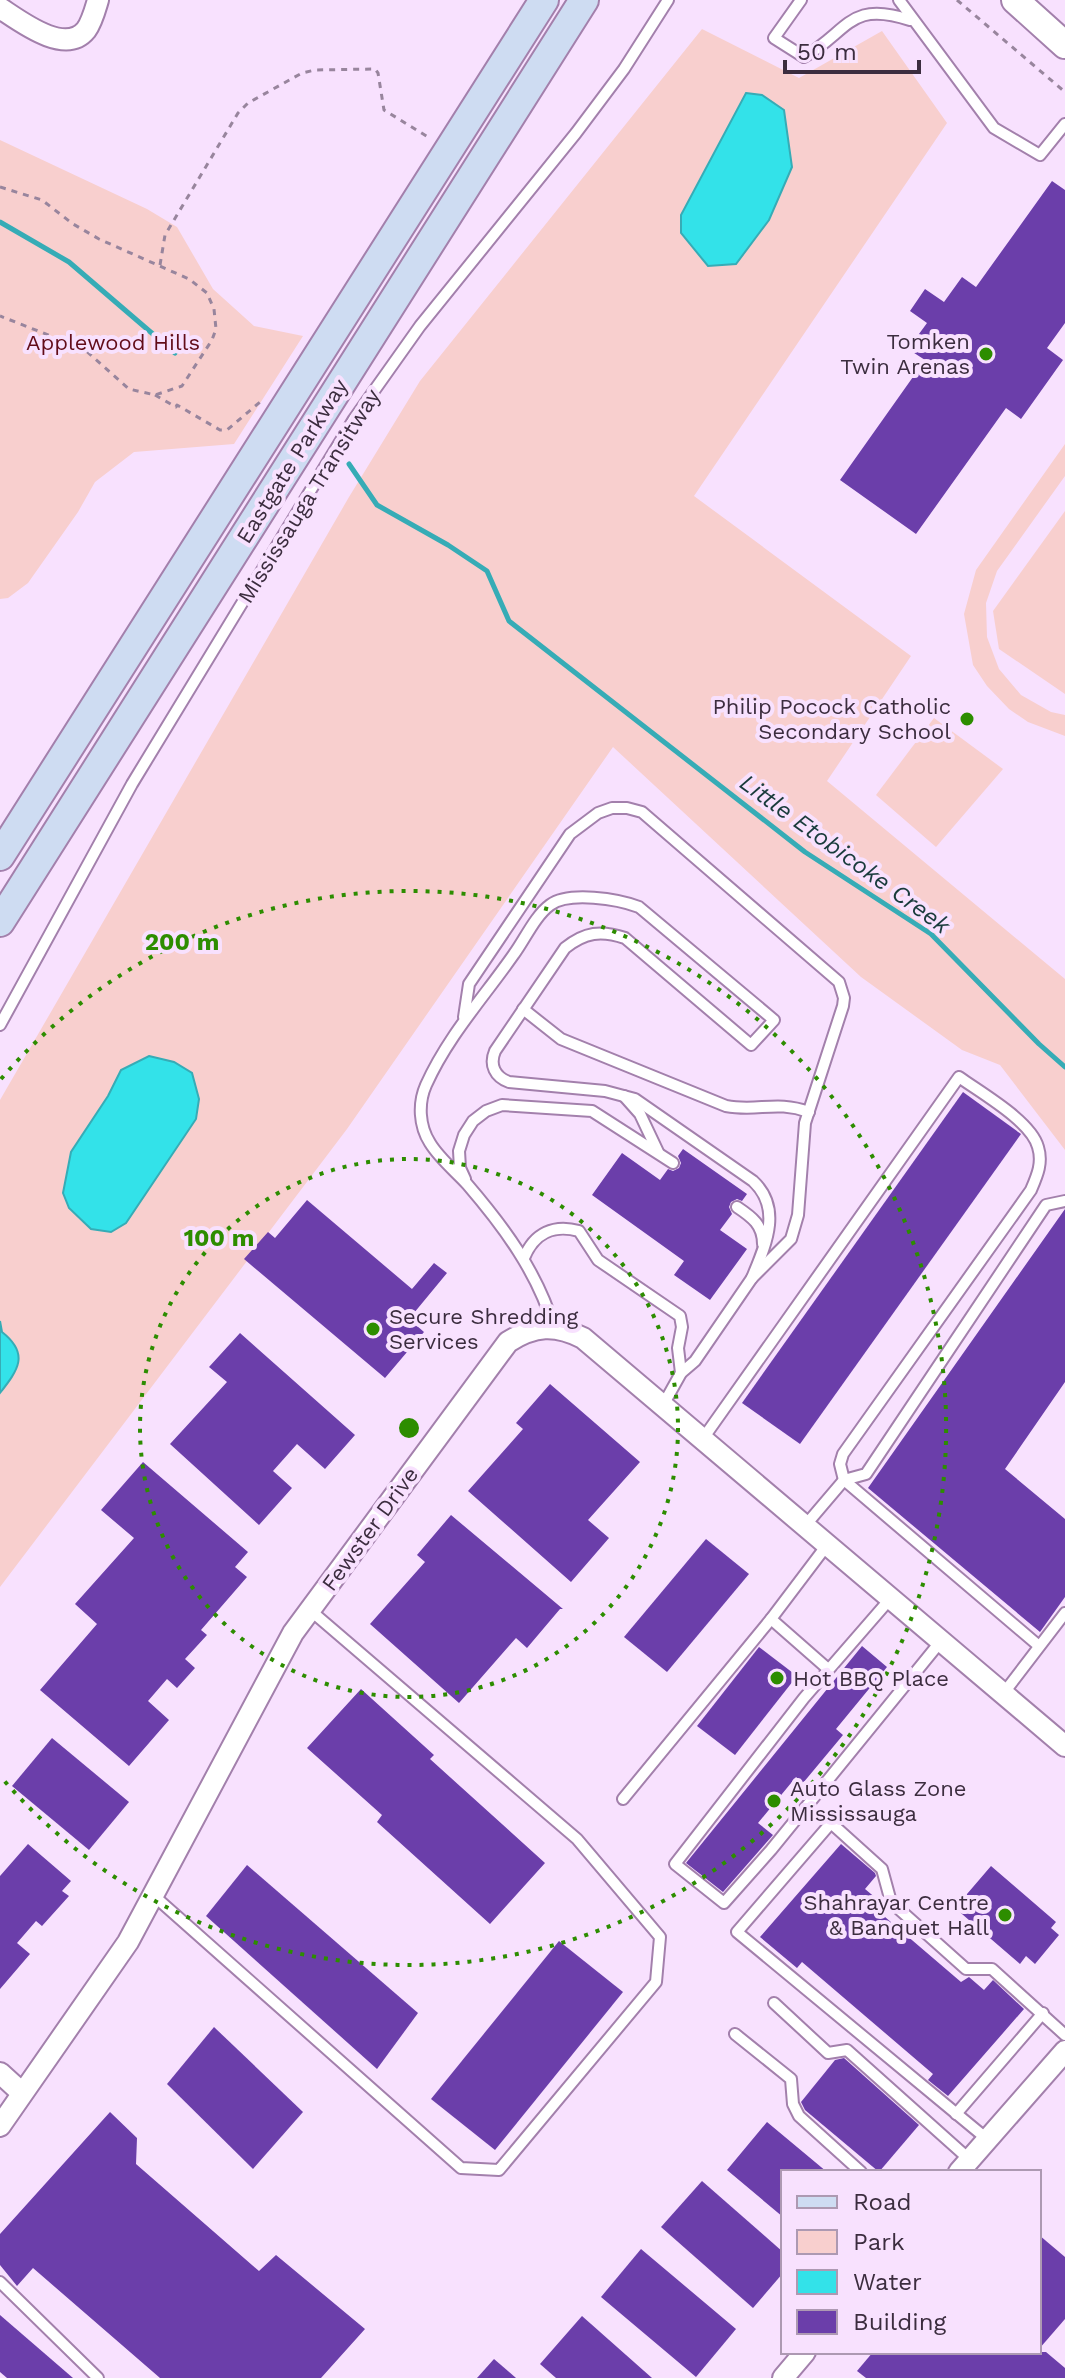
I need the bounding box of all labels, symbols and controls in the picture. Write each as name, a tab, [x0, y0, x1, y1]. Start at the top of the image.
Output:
scale bar	[785, 24, 919, 74]
text: 50 m	[797, 38, 857, 66]
place label: Tomken Twin Arenas	[840, 329, 970, 379]
park label: Applewood Hills	[26, 330, 200, 355]
marker: Tomken Twin Arenas	[977, 345, 995, 363]
street label: Eastgate Parkway	[231, 374, 353, 548]
street label: Mississauga Transitway	[233, 384, 386, 608]
place label: Philip Pocock Catholic Secondary School	[712, 694, 951, 744]
marker: Philip Pocock Catholic Secondary School	[958, 710, 976, 728]
water label: Little Etobicoke Creek	[734, 768, 956, 940]
text: 200 m	[145, 928, 219, 956]
text: 100 m	[184, 1224, 254, 1252]
place label: Secure Shredding Services	[389, 1304, 579, 1354]
marker: Secure Shredding Services	[364, 1320, 382, 1338]
centre of rings	[395, 1414, 423, 1442]
street label: Fewster Drive	[317, 1462, 423, 1596]
place label: Hot BBQ Place	[793, 1666, 949, 1691]
marker: Hot BBQ Place	[768, 1669, 786, 1687]
place label: Auto Glass Zone Mississauga	[790, 1776, 966, 1826]
marker: Auto Glass Zone Mississauga	[765, 1792, 783, 1810]
place label: Shahrayar Centre & Banquet Hall	[803, 1890, 989, 1940]
marker: Shahrayar Centre & Banquet Hall	[996, 1906, 1014, 1924]
legend	[781, 2170, 1041, 2354]
text: Road	[853, 2188, 912, 2216]
text: Park	[853, 2228, 905, 2256]
text: Water	[853, 2268, 922, 2296]
text: Building	[853, 2308, 946, 2336]

